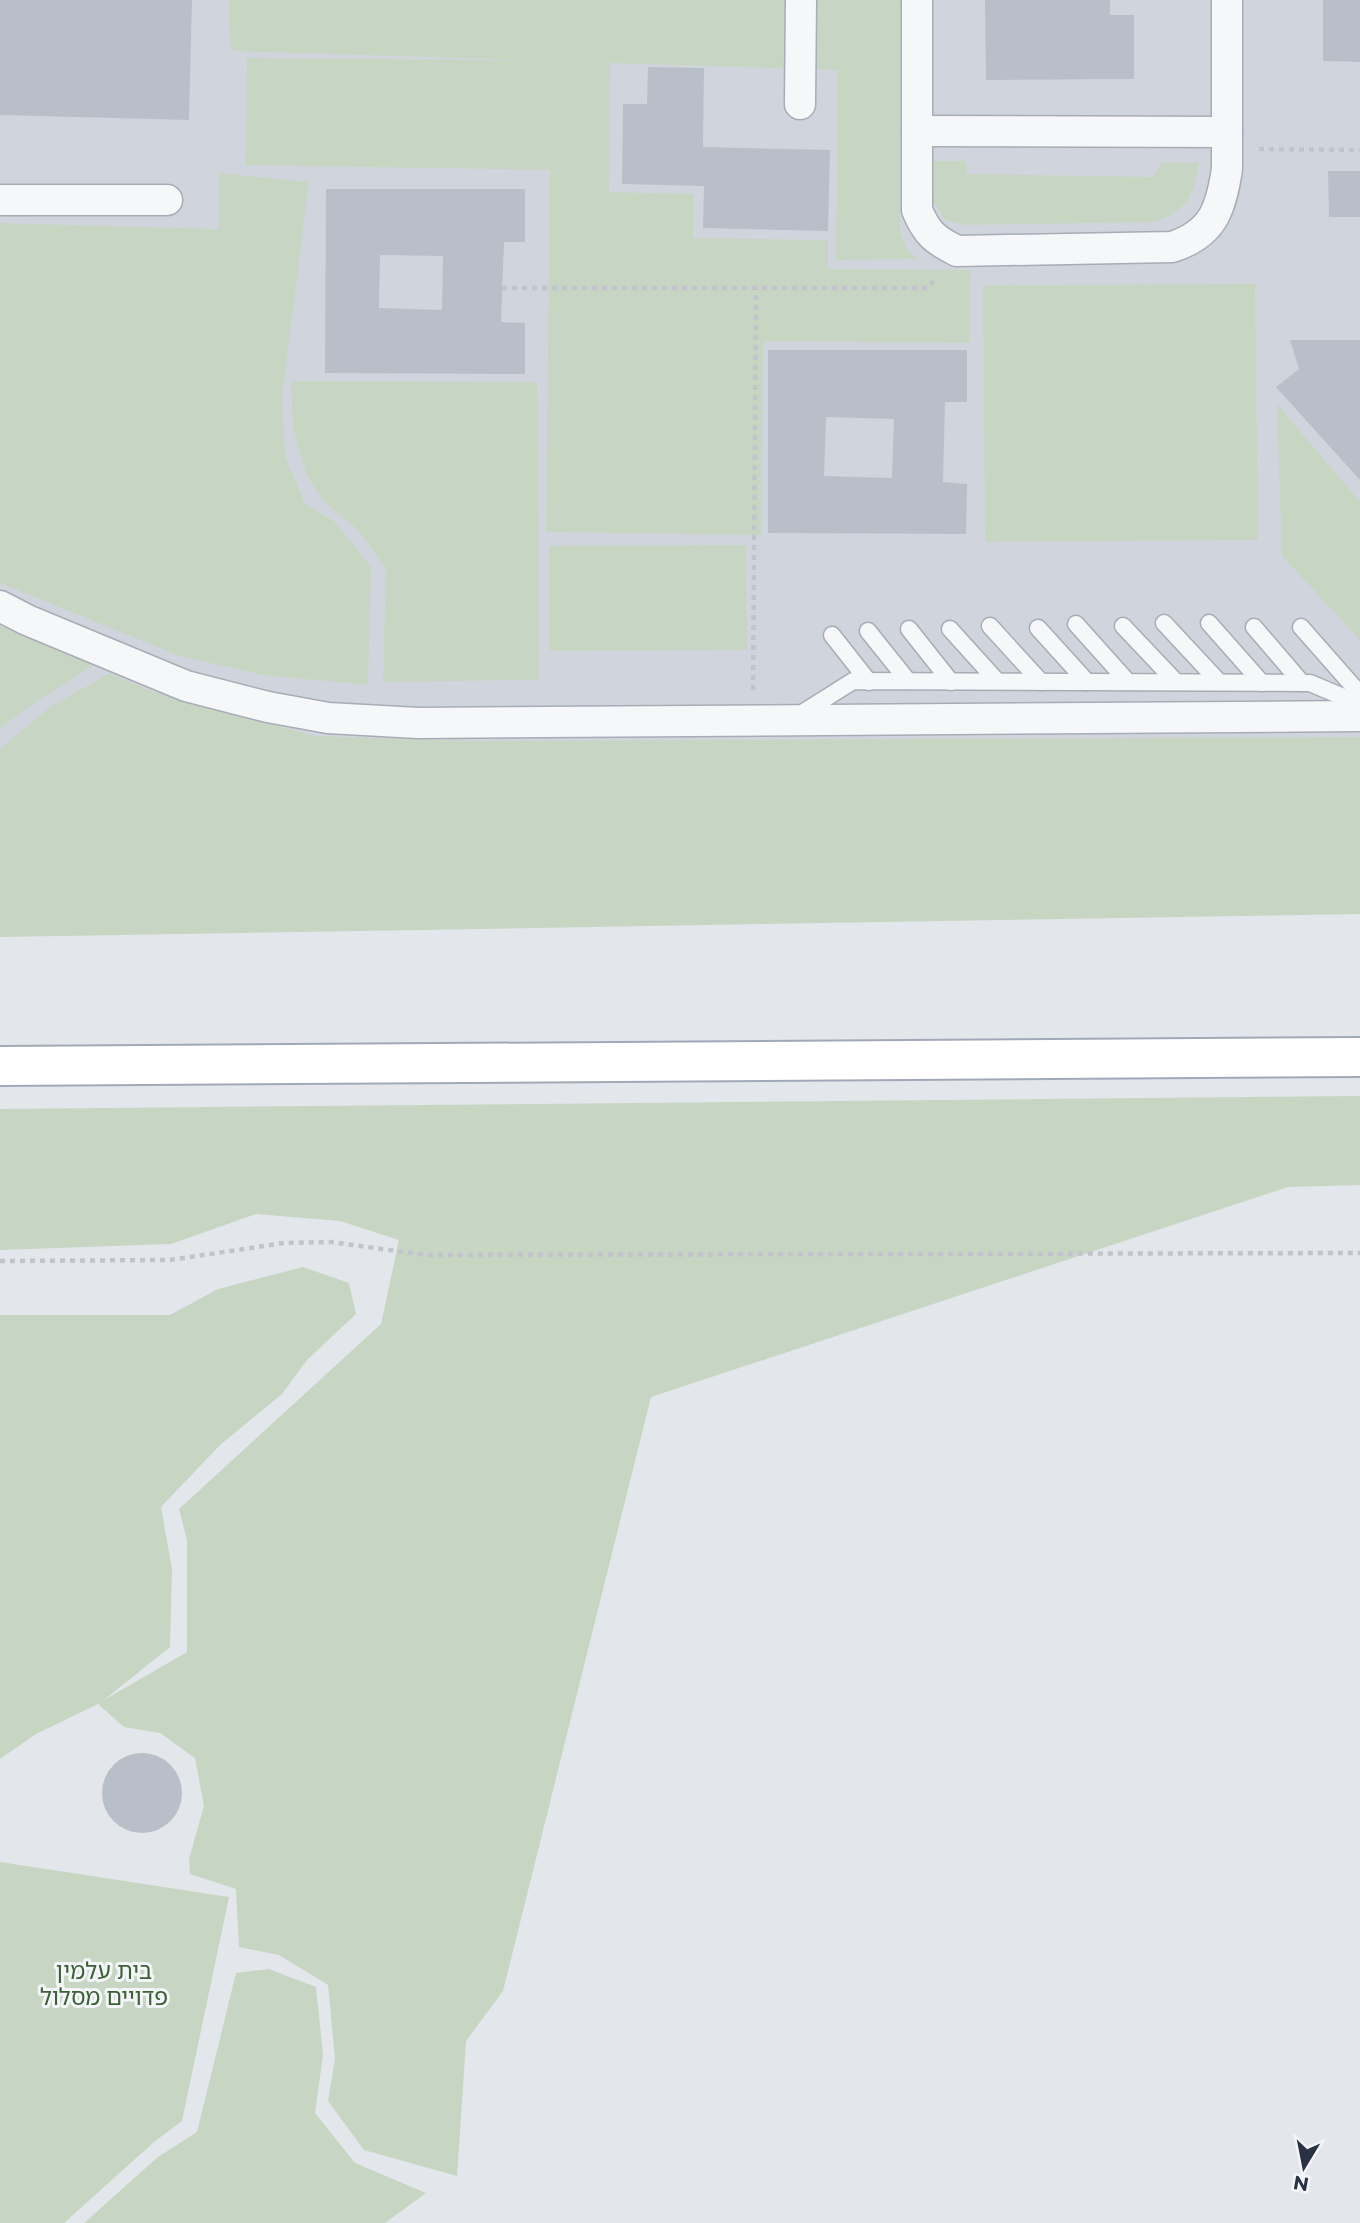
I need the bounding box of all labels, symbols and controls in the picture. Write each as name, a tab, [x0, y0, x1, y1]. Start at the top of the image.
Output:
park label: בית עלמין פדויים מסלול	[40, 1957, 168, 2011]
north arrow	[1269, 2132, 1339, 2202]
text: N	[1292, 2171, 1311, 2196]

